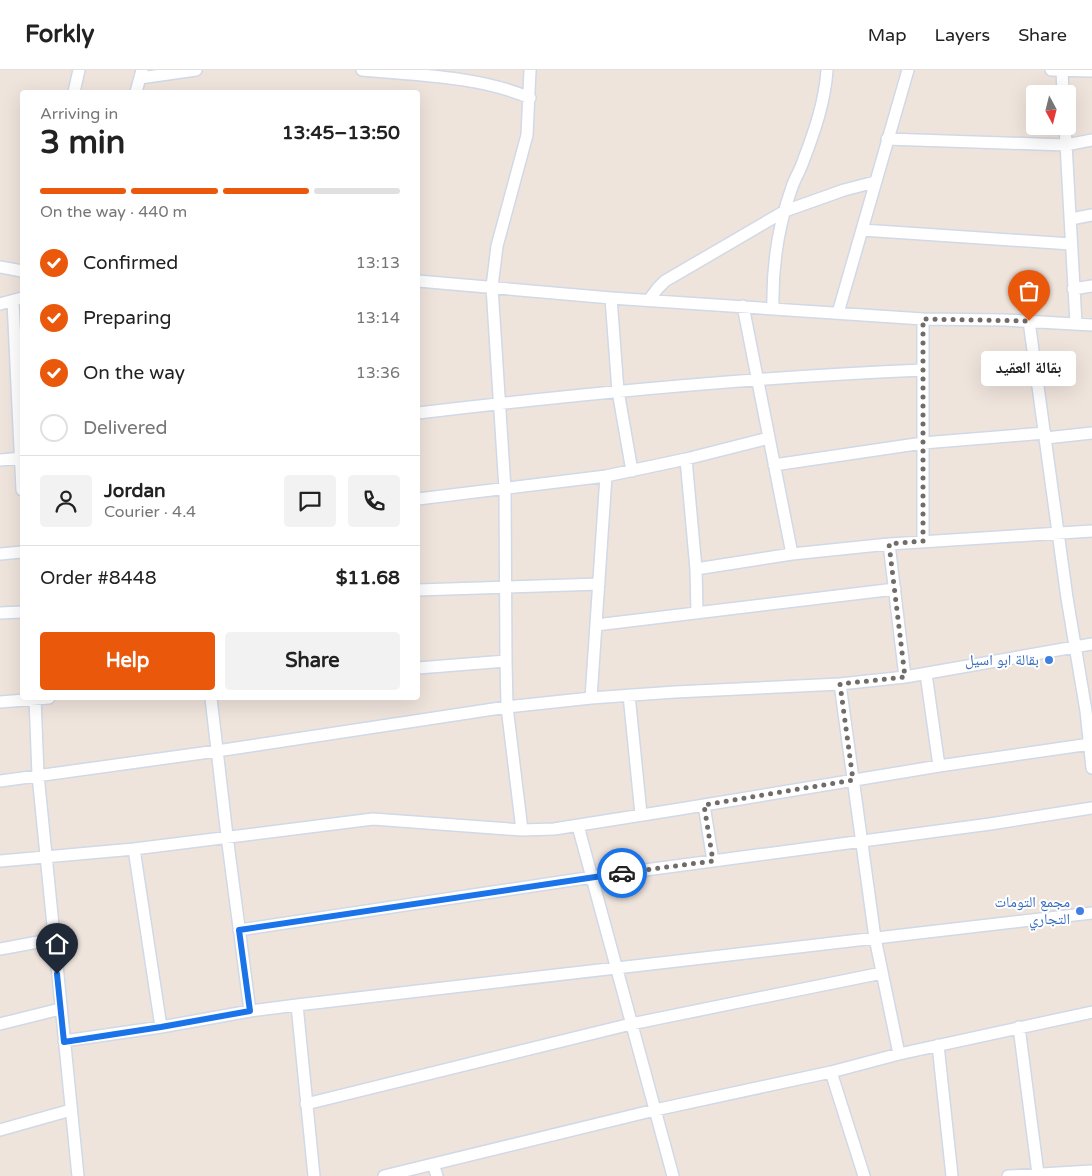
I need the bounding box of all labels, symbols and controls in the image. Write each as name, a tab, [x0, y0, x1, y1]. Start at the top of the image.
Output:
text: Forkly	[25, 20, 94, 49]
text: Map	[868, 24, 907, 46]
text: Layers	[935, 24, 990, 46]
text: Share	[1018, 24, 1067, 46]
north arrow	[1026, 85, 1076, 135]
map controls	[1026, 85, 1076, 135]
text: Arriving in	[40, 104, 118, 124]
text: 13:45–13:50	[282, 122, 400, 144]
text: 3 min	[40, 124, 125, 162]
text: On the way · 440 m	[40, 202, 187, 222]
icon: check	[40, 249, 68, 277]
text: Confirmed	[83, 252, 178, 274]
text: 13:13	[356, 253, 400, 273]
pin	[1008, 270, 1050, 321]
icon: bag	[1015, 277, 1043, 305]
icon: check	[40, 304, 68, 332]
text: Preparing	[83, 307, 172, 329]
text: 13:14	[356, 308, 400, 328]
callout: بقالة العقيد	[982, 351, 1076, 386]
text: بقالة العقيد	[996, 358, 1061, 378]
icon: check	[40, 359, 68, 387]
text: On the way	[83, 362, 185, 384]
text: 13:36	[356, 363, 400, 383]
text: Delivered	[83, 417, 168, 439]
button: person	[40, 475, 92, 527]
button: chat	[284, 475, 336, 527]
button: phone	[348, 475, 400, 527]
text: Jordan	[104, 480, 166, 502]
text: Courier · 4.4	[104, 502, 196, 522]
text: Order #8448	[40, 567, 157, 589]
text: $11.68	[336, 567, 400, 589]
button: Help	[40, 632, 215, 690]
button: Share	[225, 632, 400, 690]
place label: بقالة ابو اسيل	[965, 651, 1039, 670]
marker: بقالة ابو اسيل	[1043, 654, 1055, 666]
courier	[597, 848, 647, 898]
icon: car	[608, 859, 636, 887]
place label: مجمع التومات التجاري	[995, 893, 1070, 931]
marker: مجمع التومات التجاري	[1074, 905, 1086, 917]
pin	[36, 923, 78, 974]
icon: home	[43, 930, 71, 958]

